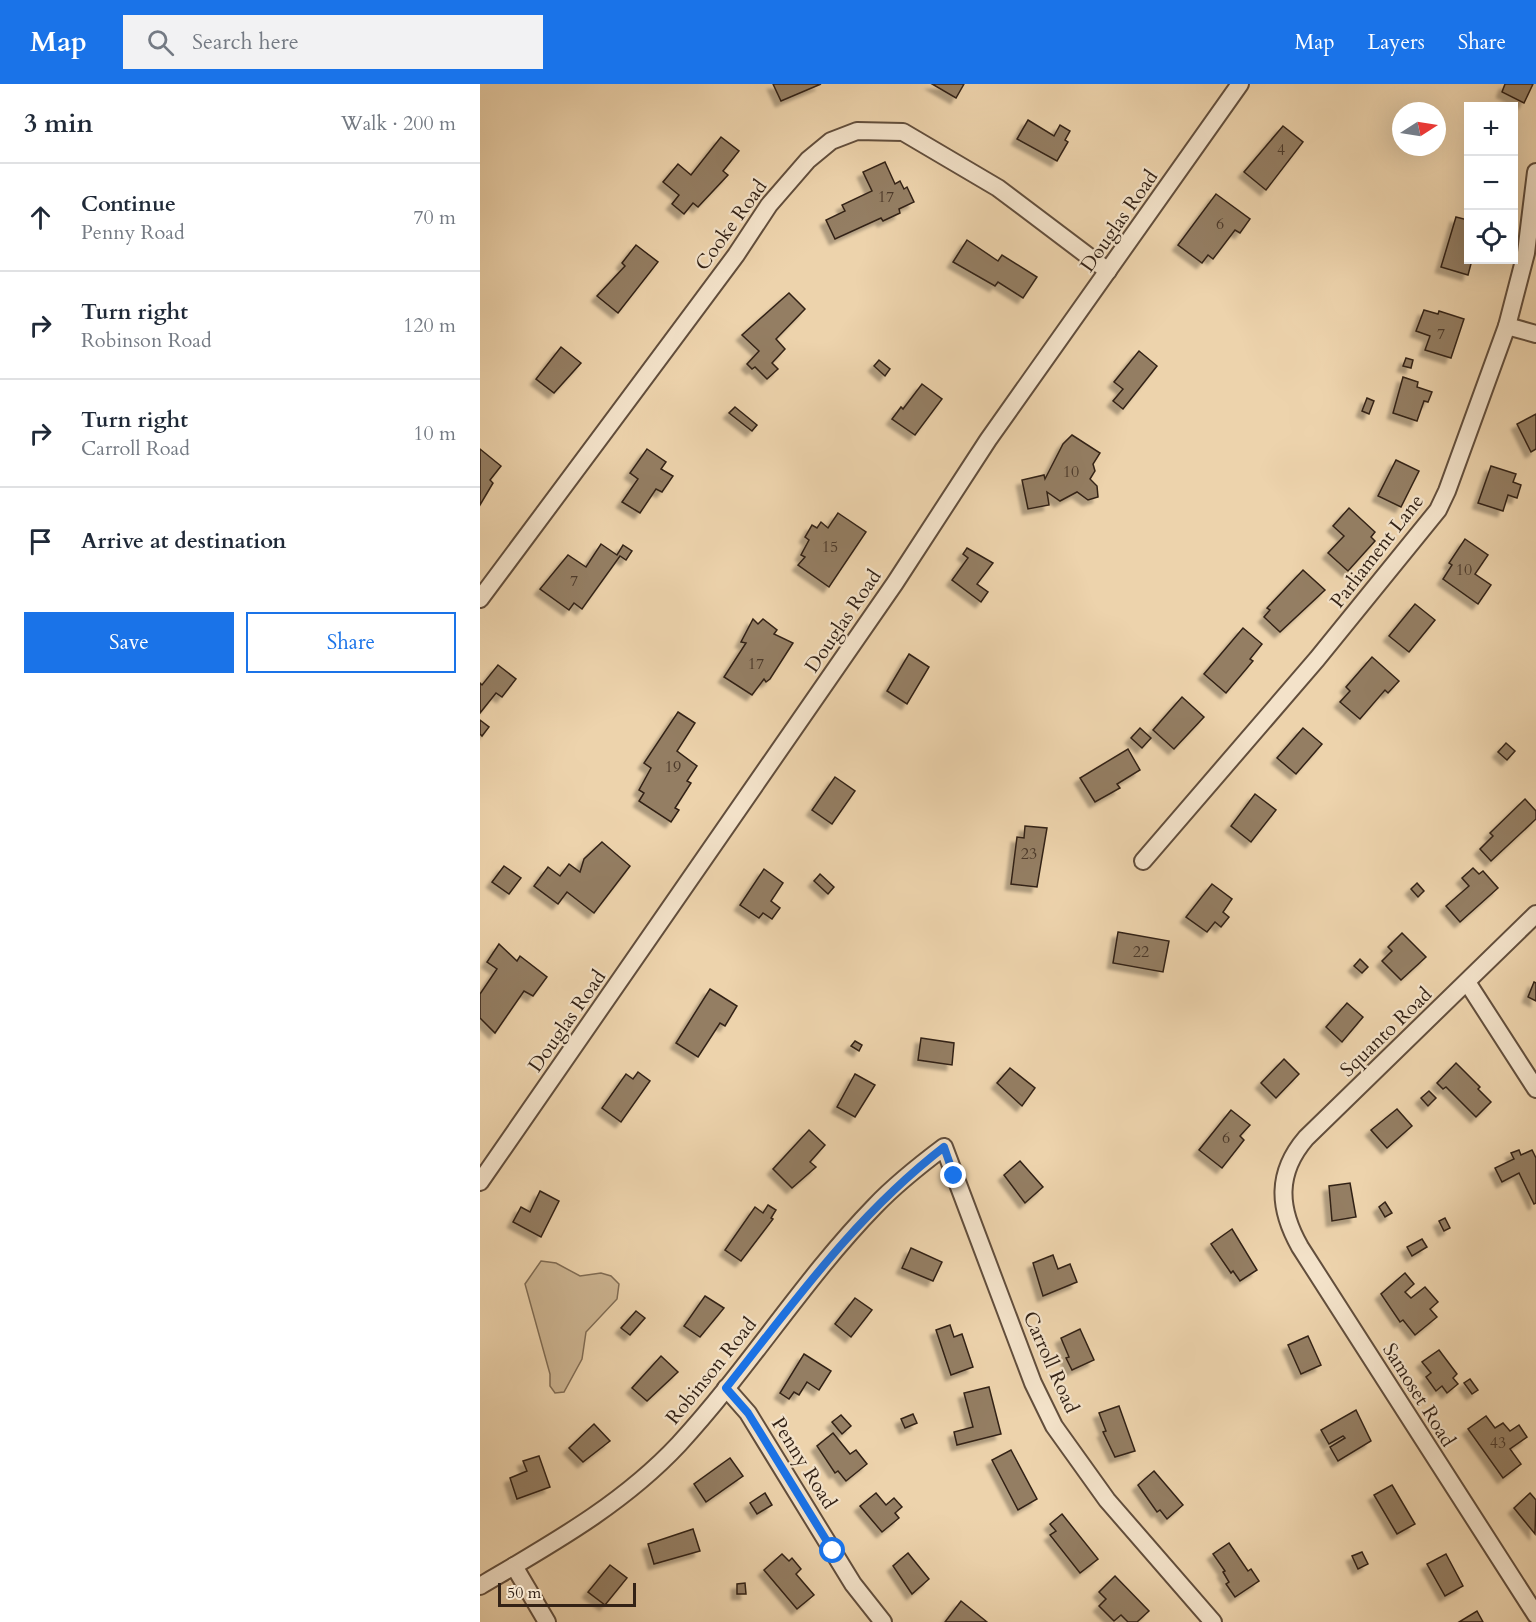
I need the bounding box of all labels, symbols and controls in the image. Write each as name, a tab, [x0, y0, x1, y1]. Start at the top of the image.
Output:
search box	[123, 15, 543, 69]
text: Map	[30, 23, 87, 61]
icon: search	[144, 26, 177, 59]
text: Search here	[192, 27, 299, 57]
text: Map	[1295, 28, 1335, 57]
text: Layers	[1368, 28, 1425, 57]
text: Share	[1458, 28, 1506, 57]
north arrow	[1392, 102, 1446, 156]
map controls	[1464, 102, 1518, 264]
button: +	[1464, 102, 1518, 156]
text: 3 min	[24, 106, 93, 141]
text: Walk · 200 m	[341, 110, 456, 137]
house number: 4	[1277, 139, 1285, 161]
button: −	[1464, 156, 1518, 210]
street label: Douglas Road	[1074, 164, 1164, 277]
street label: Cooke Road	[689, 174, 773, 276]
house number: 17	[878, 186, 894, 208]
text: Continue	[81, 189, 176, 219]
icon: ahead	[24, 201, 57, 234]
text: 70 m	[413, 204, 456, 231]
button: locate	[1464, 210, 1518, 264]
house number: 6	[1216, 213, 1224, 235]
text: Penny Road	[81, 219, 185, 246]
text: Turn right	[81, 297, 188, 327]
icon: right	[24, 309, 57, 342]
text: 120 m	[403, 312, 456, 339]
house number: 7	[1437, 323, 1445, 345]
text: Robinson Road	[81, 327, 212, 354]
text: Turn right	[81, 405, 188, 435]
icon: right	[24, 417, 57, 450]
text: 10 m	[413, 420, 456, 447]
text: Carroll Road	[81, 435, 190, 462]
house number: 10	[1063, 461, 1079, 483]
street label: Parliament Lane	[1324, 489, 1430, 613]
icon: arrive	[24, 525, 57, 558]
text: Arrive at destination	[81, 526, 286, 556]
house number: 15	[822, 536, 838, 558]
house number: 10	[1456, 559, 1472, 581]
street label: Douglas Road	[799, 564, 888, 678]
house number: 7	[570, 570, 578, 592]
button: Save	[24, 612, 234, 673]
button: Share	[246, 612, 456, 673]
house number: 17	[748, 653, 764, 675]
house number: 19	[665, 756, 681, 778]
house number: 23	[1021, 843, 1037, 865]
house number: 22	[1133, 941, 1149, 963]
street label: Douglas Road	[522, 964, 612, 1077]
street label: Squanto Road	[1334, 981, 1438, 1083]
house number: 6	[1222, 1127, 1230, 1149]
route end	[940, 1162, 966, 1188]
street label: Carroll Road	[1017, 1307, 1086, 1418]
street label: Robinson Road	[659, 1311, 763, 1430]
street label: Samoset Road	[1376, 1338, 1462, 1452]
street label: Penny Road	[765, 1412, 843, 1514]
house number: 43	[1490, 1432, 1506, 1454]
route start	[819, 1537, 845, 1563]
scale bar	[498, 1580, 636, 1608]
text: 50 m	[507, 1582, 541, 1604]

